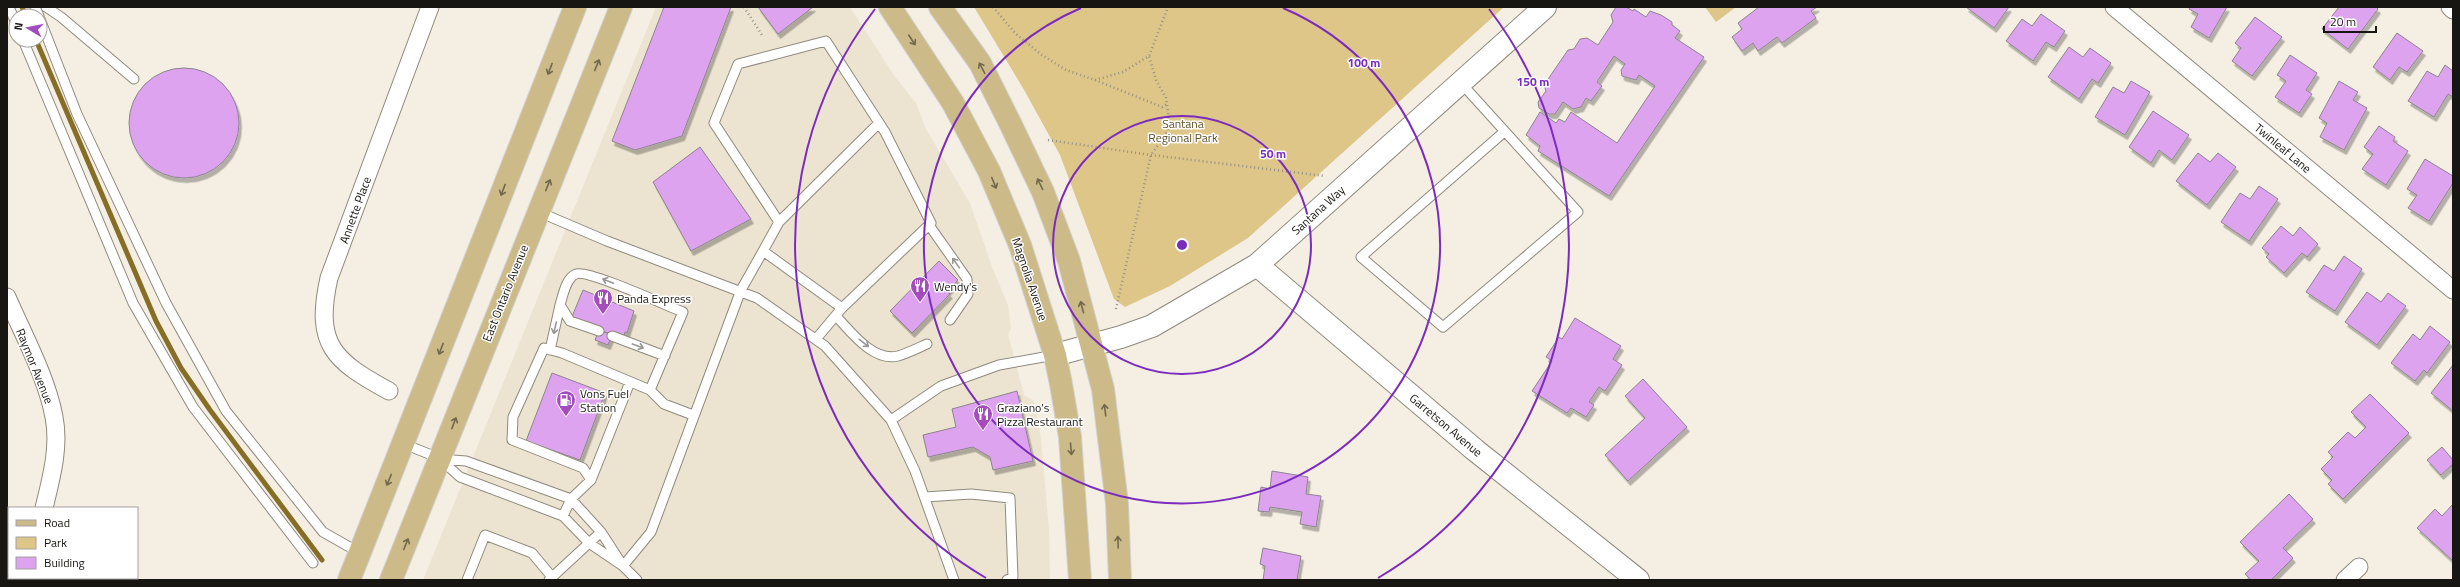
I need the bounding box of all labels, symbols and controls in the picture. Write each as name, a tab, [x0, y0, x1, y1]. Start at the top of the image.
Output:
north arrow	[8, 8, 48, 48]
scale bar	[2324, 8, 2376, 34]
text: 20 m	[2330, 12, 2356, 31]
text: N	[10, 21, 27, 31]
one-way arrow	[908, 34, 916, 45]
text: 100 m	[1348, 53, 1380, 72]
one-way arrow	[594, 59, 602, 71]
one-way arrow	[977, 62, 985, 74]
one-way arrow	[546, 63, 554, 75]
text: 150 m	[1517, 72, 1549, 91]
park label: Santana Regional Park	[1148, 114, 1218, 147]
street label: Twinleaf Lane	[2250, 118, 2316, 178]
text: 50 m	[1260, 144, 1286, 163]
street label: Annette Place	[334, 174, 376, 246]
one-way arrow	[990, 176, 998, 188]
one-way arrow	[1036, 179, 1043, 191]
one-way arrow	[545, 180, 553, 192]
street label: Santana Way	[1287, 181, 1349, 239]
one-way arrow	[498, 184, 506, 196]
street label: Magnolia Avenue	[1007, 235, 1053, 323]
centre of rings	[1175, 238, 1189, 252]
street label: East Ontario Avenue	[477, 242, 533, 344]
one-way arrow	[952, 258, 960, 269]
restaurant icon: Wendy's	[909, 275, 931, 303]
one-way arrow	[602, 277, 614, 285]
place label: Wendy's	[934, 277, 977, 296]
restaurant icon: Panda Express	[592, 287, 614, 315]
place label: Panda Express	[617, 289, 692, 308]
one-way arrow	[1078, 301, 1085, 314]
one-way arrow	[550, 321, 558, 334]
street label: Raymor Avenue	[11, 325, 59, 407]
one-way arrow	[858, 338, 869, 347]
one-way arrow	[436, 342, 444, 354]
one-way arrow	[632, 343, 645, 350]
place label: Vons Fuel Station	[580, 384, 629, 417]
fuel station icon: Vons Fuel Station	[555, 389, 577, 417]
street label: Garretson Avenue	[1405, 389, 1487, 461]
place label: Graziano's Pizza Restaurant	[997, 398, 1083, 431]
restaurant icon: Graziano's Pizza Restaurant	[972, 403, 994, 431]
one-way arrow	[1101, 404, 1109, 417]
one-way arrow	[450, 418, 458, 430]
one-way arrow	[1067, 442, 1074, 455]
one-way arrow	[385, 473, 393, 485]
legend	[8, 507, 138, 579]
text: Road	[44, 513, 70, 532]
text: Park	[44, 533, 67, 552]
one-way arrow	[1114, 536, 1122, 549]
one-way arrow	[402, 538, 410, 550]
text: Building	[44, 553, 85, 572]

